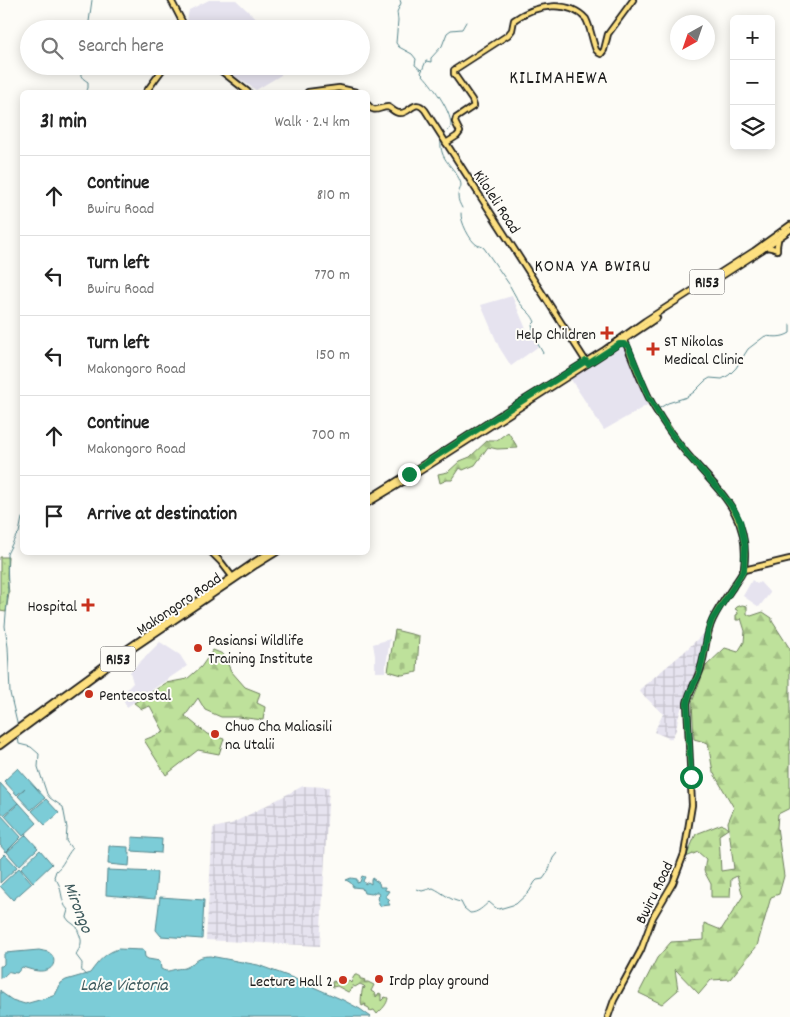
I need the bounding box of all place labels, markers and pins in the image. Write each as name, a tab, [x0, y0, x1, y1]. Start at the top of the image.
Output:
place label: Help Children	[516, 324, 596, 347]
marker: Help Children	[600, 326, 614, 340]
place label: ST Nikolas Medical Clinic	[664, 331, 744, 372]
marker: ST Nikolas Medical Clinic	[646, 342, 660, 356]
place label: Hospital	[27, 596, 77, 619]
marker: Hospital	[81, 598, 95, 612]
place label: Pasiansi Wildlife Training Institute	[208, 630, 313, 671]
marker: Pasiansi Wildlife Training Institute	[192, 642, 204, 654]
place label: Pentecostal	[99, 685, 171, 708]
marker: Pentecostal	[83, 688, 95, 700]
place label: Chuo Cha Maliasili na Utalii	[225, 716, 332, 757]
marker: Chuo Cha Maliasili na Utalii	[209, 728, 221, 740]
place label: Irdp play ground	[389, 970, 489, 993]
place label: Lecture Hall 2	[250, 971, 333, 994]
marker: Irdp play ground	[373, 973, 385, 985]
marker: Lecture Hall 2	[337, 974, 349, 986]

